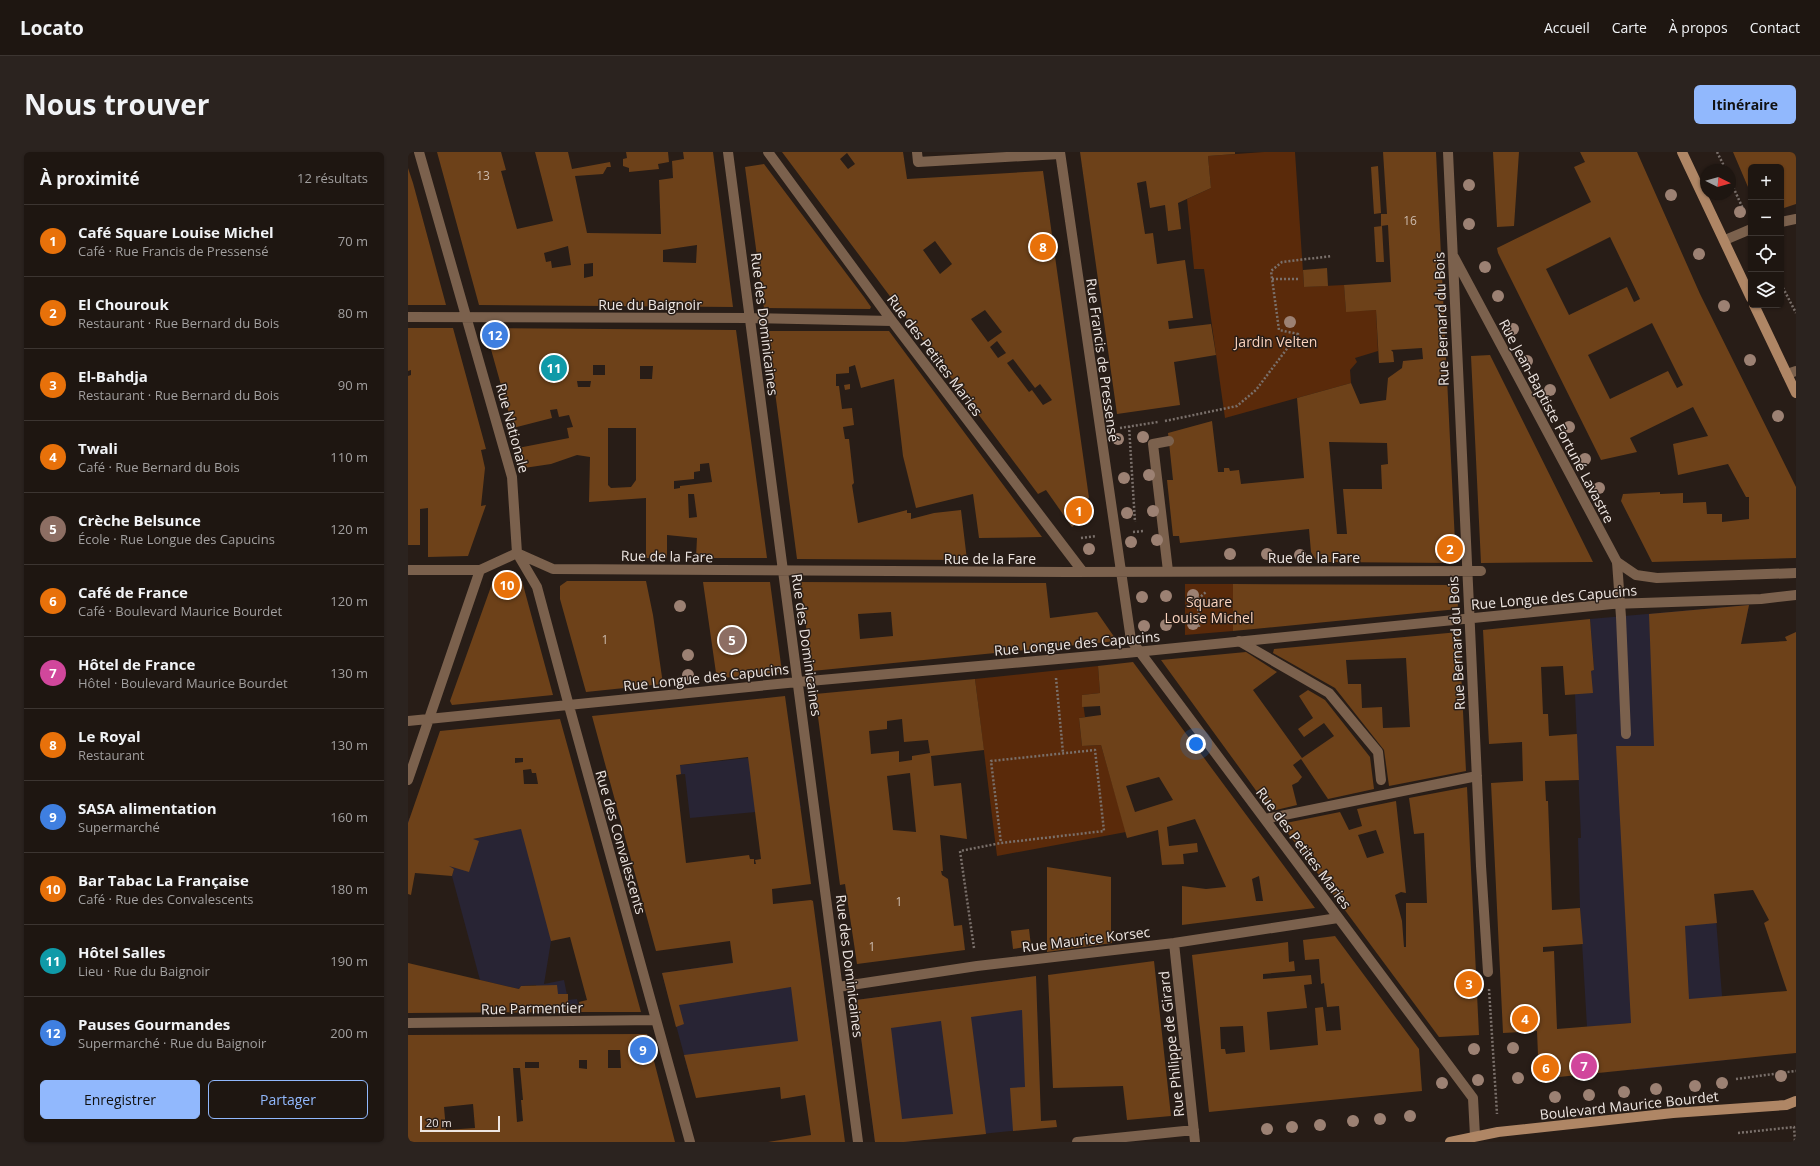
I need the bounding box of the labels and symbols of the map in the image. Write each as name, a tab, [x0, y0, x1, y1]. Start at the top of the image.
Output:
north arrow	[1700, 164, 1736, 200]
house number: 13	[476, 167, 490, 184]
house number: 16	[1403, 212, 1417, 229]
pin: 8	[1030, 232, 1056, 262]
street label: Rue des Dominicaines	[747, 251, 783, 397]
street label: Rue Bernard du Bois	[1429, 251, 1453, 386]
street label: Rue Francis de Pressensé	[1082, 277, 1124, 443]
street label: Rue des Petites Maries	[883, 290, 987, 420]
street label: Rue du Baignoir	[598, 295, 702, 314]
street label: Rue Jean-Baptiste Fortuné Lavastre	[1495, 316, 1619, 526]
pin: 12	[482, 320, 508, 350]
park label: Jardin Velten	[1233, 332, 1317, 351]
pin: 11	[541, 353, 567, 383]
street label: Rue Nationale	[492, 381, 534, 475]
pin: 1	[1066, 496, 1092, 526]
pin: 2	[1437, 534, 1463, 564]
street label: Rue de la Fare	[621, 546, 713, 566]
street label: Rue de la Fare	[1268, 548, 1360, 567]
street label: Rue de la Fare	[944, 549, 1036, 568]
pin: 10	[494, 570, 520, 600]
street label: Rue des Dominicaines	[788, 572, 826, 718]
street label: Rue Bernard du Bois	[1443, 575, 1469, 710]
street label: Rue Longue des Capucins	[1470, 580, 1638, 614]
park label: Square Louise Michel	[1165, 592, 1253, 627]
pin: 5	[719, 625, 745, 655]
street label: Rue Longue des Capucins	[993, 626, 1161, 660]
house number: 1	[602, 631, 608, 648]
street label: Rue Longue des Capucins	[622, 659, 790, 695]
your location	[1186, 734, 1206, 754]
street label: Rue des Convalescents	[591, 768, 651, 917]
street label: Rue des Petites Maries	[1252, 783, 1356, 913]
street label: Rue des Dominicaines	[832, 893, 868, 1039]
house number: 1	[896, 893, 902, 910]
street label: Rue Maurice Korsec	[1021, 922, 1152, 956]
house number: 1	[869, 938, 875, 955]
pin: 3	[1456, 969, 1482, 999]
street label: Rue Philippe de Girard	[1154, 970, 1188, 1118]
street label: Rue Parmentier	[481, 998, 584, 1018]
pin: 4	[1512, 1004, 1538, 1034]
pin: 9	[630, 1035, 656, 1065]
pin: 7	[1571, 1051, 1597, 1081]
pin: 6	[1533, 1053, 1559, 1083]
street label: Boulevard Maurice Bourdet	[1539, 1086, 1719, 1124]
scale bar	[420, 1114, 500, 1133]

